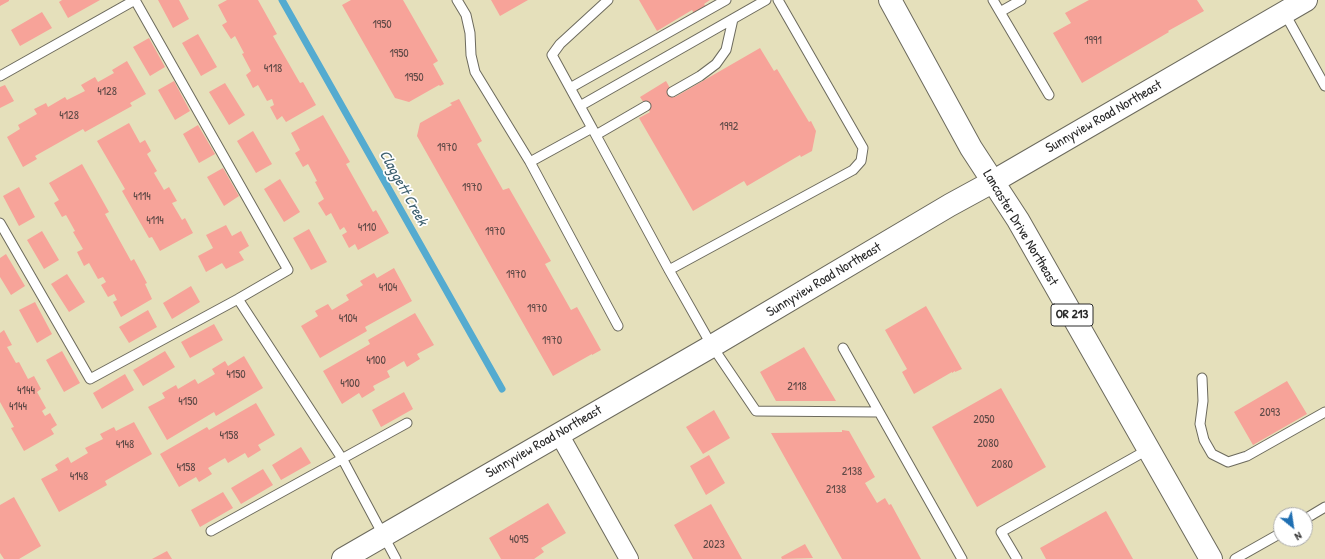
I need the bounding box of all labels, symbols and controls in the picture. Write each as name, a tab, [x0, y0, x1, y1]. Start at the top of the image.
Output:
house number: 1950	[372, 18, 392, 32]
house number: 1991	[1084, 34, 1102, 48]
house number: 1950	[389, 47, 409, 61]
house number: 4118	[264, 62, 282, 76]
house number: 1950	[404, 71, 424, 85]
street label: Sunnyview Road Northeast	[1043, 77, 1165, 157]
house number: 4128	[97, 85, 117, 99]
house number: 4128	[59, 109, 79, 123]
house number: 1992	[720, 120, 738, 134]
house number: 1970	[437, 141, 457, 155]
water label: Claggett Creek	[375, 147, 431, 229]
street label: Lancaster Drive Northeast	[979, 167, 1061, 289]
house number: 1970	[462, 181, 482, 195]
house number: 4114	[133, 190, 151, 204]
house number: 4114	[146, 214, 164, 228]
house number: 4110	[358, 221, 376, 235]
house number: 1970	[485, 225, 505, 239]
street label: Sunnyview Road Northeast	[763, 239, 885, 321]
house number: 1970	[506, 268, 526, 282]
house number: 4104	[379, 281, 397, 295]
house number: 1970	[527, 302, 547, 316]
road number: OR 213	[1051, 304, 1093, 326]
house number: 4104	[339, 312, 357, 326]
house number: 1970	[542, 334, 562, 348]
house number: 4100	[366, 354, 386, 368]
house number: 4150	[226, 368, 246, 382]
house number: 4100	[340, 377, 360, 391]
house number: 2118	[787, 380, 807, 394]
house number: 4144	[17, 384, 35, 398]
house number: 4150	[178, 395, 198, 409]
house number: 4144	[9, 400, 27, 414]
street label: Sunnyview Road Northeast	[483, 402, 605, 482]
house number: 2093	[1260, 406, 1280, 420]
house number: 2050	[973, 413, 995, 427]
house number: 4158	[219, 429, 239, 443]
house number: 2080	[977, 437, 999, 451]
house number: 4148	[116, 438, 134, 452]
house number: 2080	[991, 458, 1013, 472]
house number: 4158	[176, 461, 196, 475]
house number: 2138	[842, 465, 862, 479]
house number: 4148	[70, 470, 88, 484]
house number: 2138	[826, 483, 846, 497]
north arrow	[1273, 507, 1313, 547]
text: N	[1292, 529, 1305, 544]
house number: 4095	[509, 533, 529, 547]
house number: 2023	[703, 538, 725, 552]

